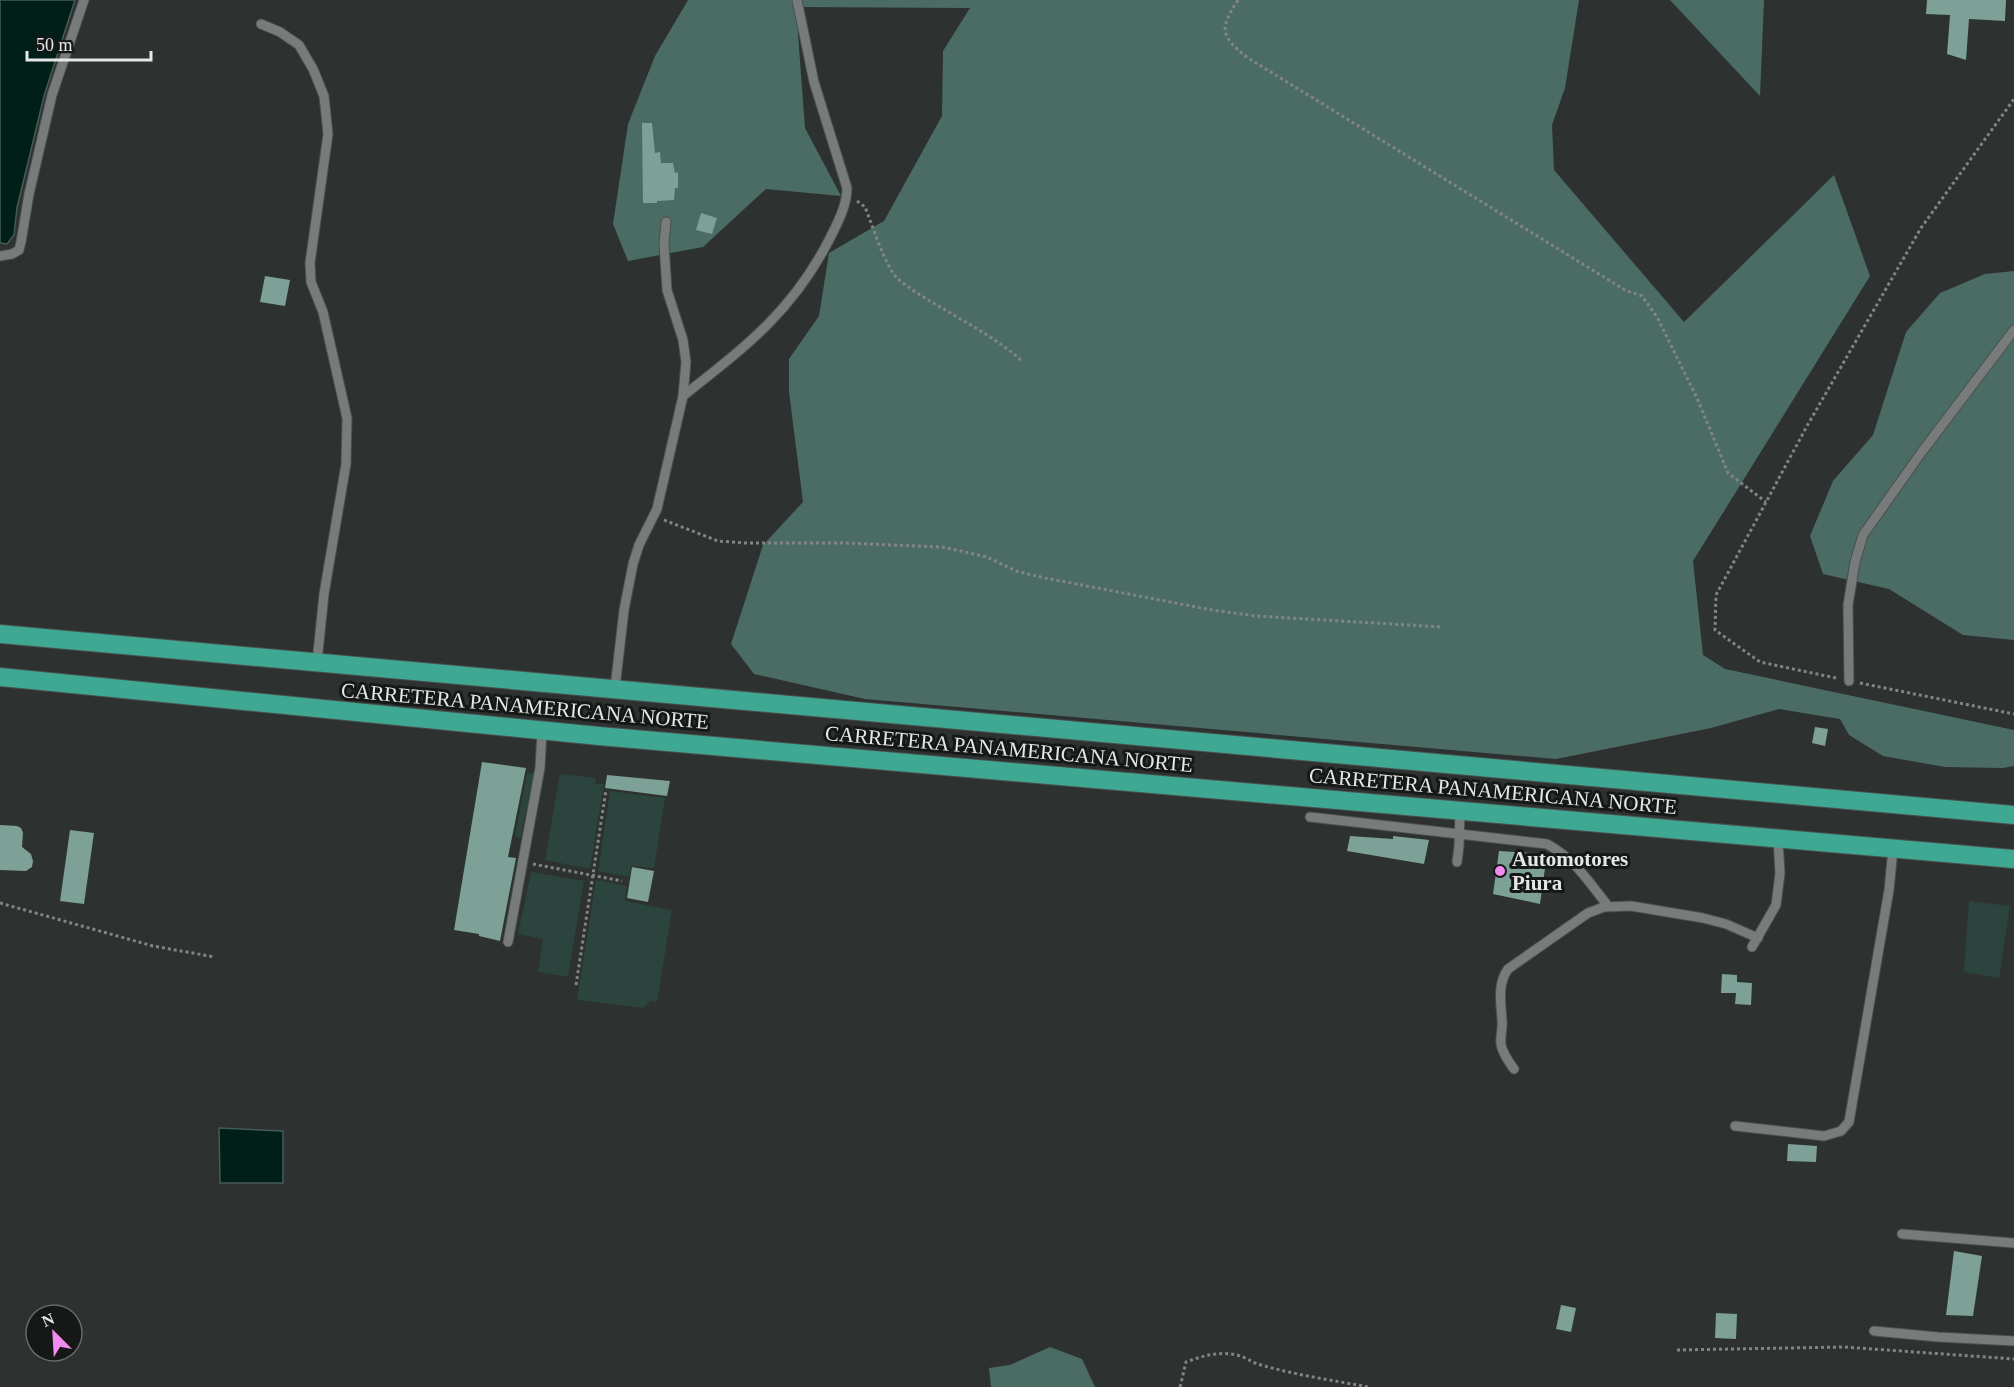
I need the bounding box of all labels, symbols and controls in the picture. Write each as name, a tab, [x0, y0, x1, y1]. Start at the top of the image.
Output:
scale bar	[27, 24, 152, 62]
text: 50 m	[36, 35, 73, 55]
street label: CARRETERA PANAMERICANA NORTE	[340, 678, 710, 734]
street label: CARRETERA PANAMERICANA NORTE	[824, 721, 1194, 777]
street label: CARRETERA PANAMERICANA NORTE	[1308, 763, 1678, 819]
place label: Automotores Piura	[1512, 847, 1628, 895]
marker: Automotores Piura	[1493, 864, 1507, 878]
north arrow	[24, 1303, 84, 1363]
text: N	[39, 1309, 57, 1330]

